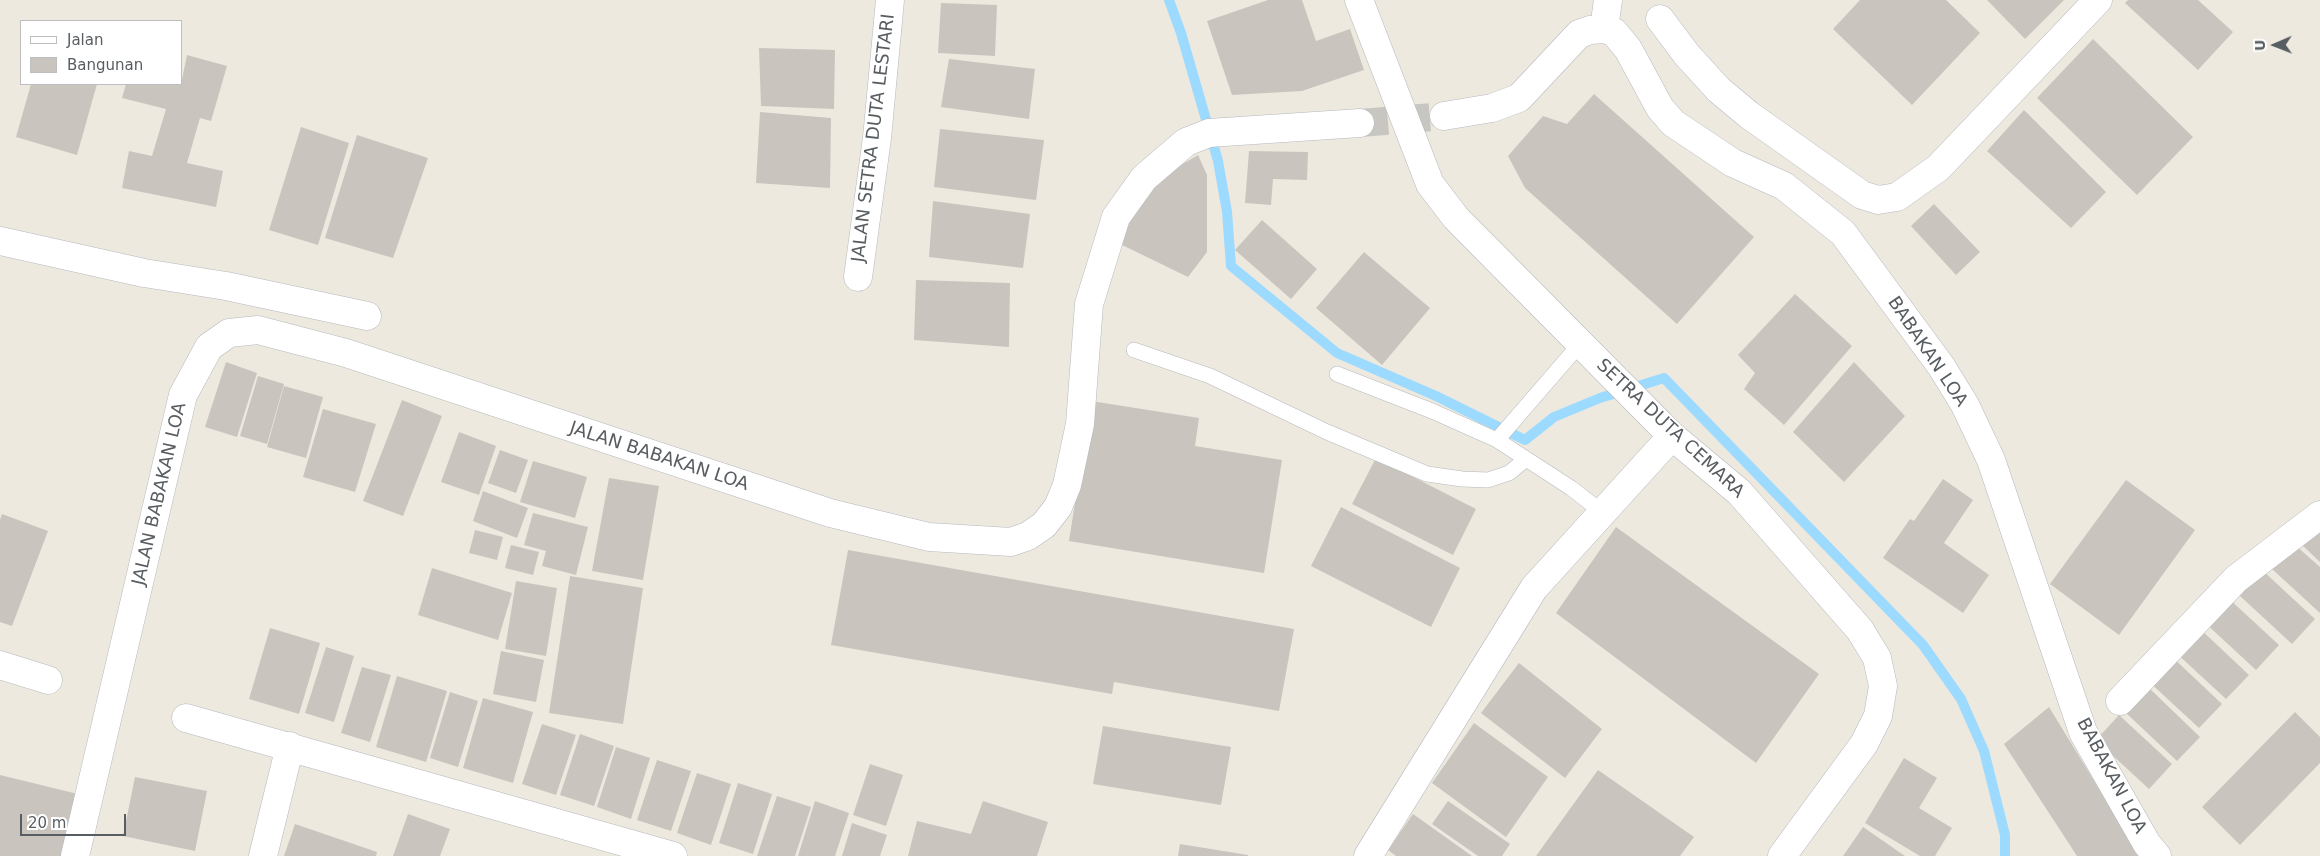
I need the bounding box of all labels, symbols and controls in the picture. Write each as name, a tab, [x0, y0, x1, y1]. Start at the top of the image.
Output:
street label: JALAN SETRA DUTA LESTARI	[848, 13, 900, 263]
legend	[20, 20, 182, 85]
north arrow	[2250, 20, 2300, 70]
text: Jalan	[67, 31, 103, 49]
text: U	[2252, 39, 2268, 51]
text: Bangunan	[67, 56, 143, 74]
street label: BABAKAN LOA	[1882, 293, 1972, 411]
street label: SETRA DUTA CEMARA	[1592, 355, 1748, 503]
street label: JALAN BABAKAN LOA	[128, 400, 192, 588]
street label: JALAN BABAKAN LOA	[567, 418, 751, 496]
street label: BABAKAN LOA	[2071, 714, 2151, 838]
scale bar	[22, 804, 129, 836]
text: 20 m	[28, 814, 66, 832]

